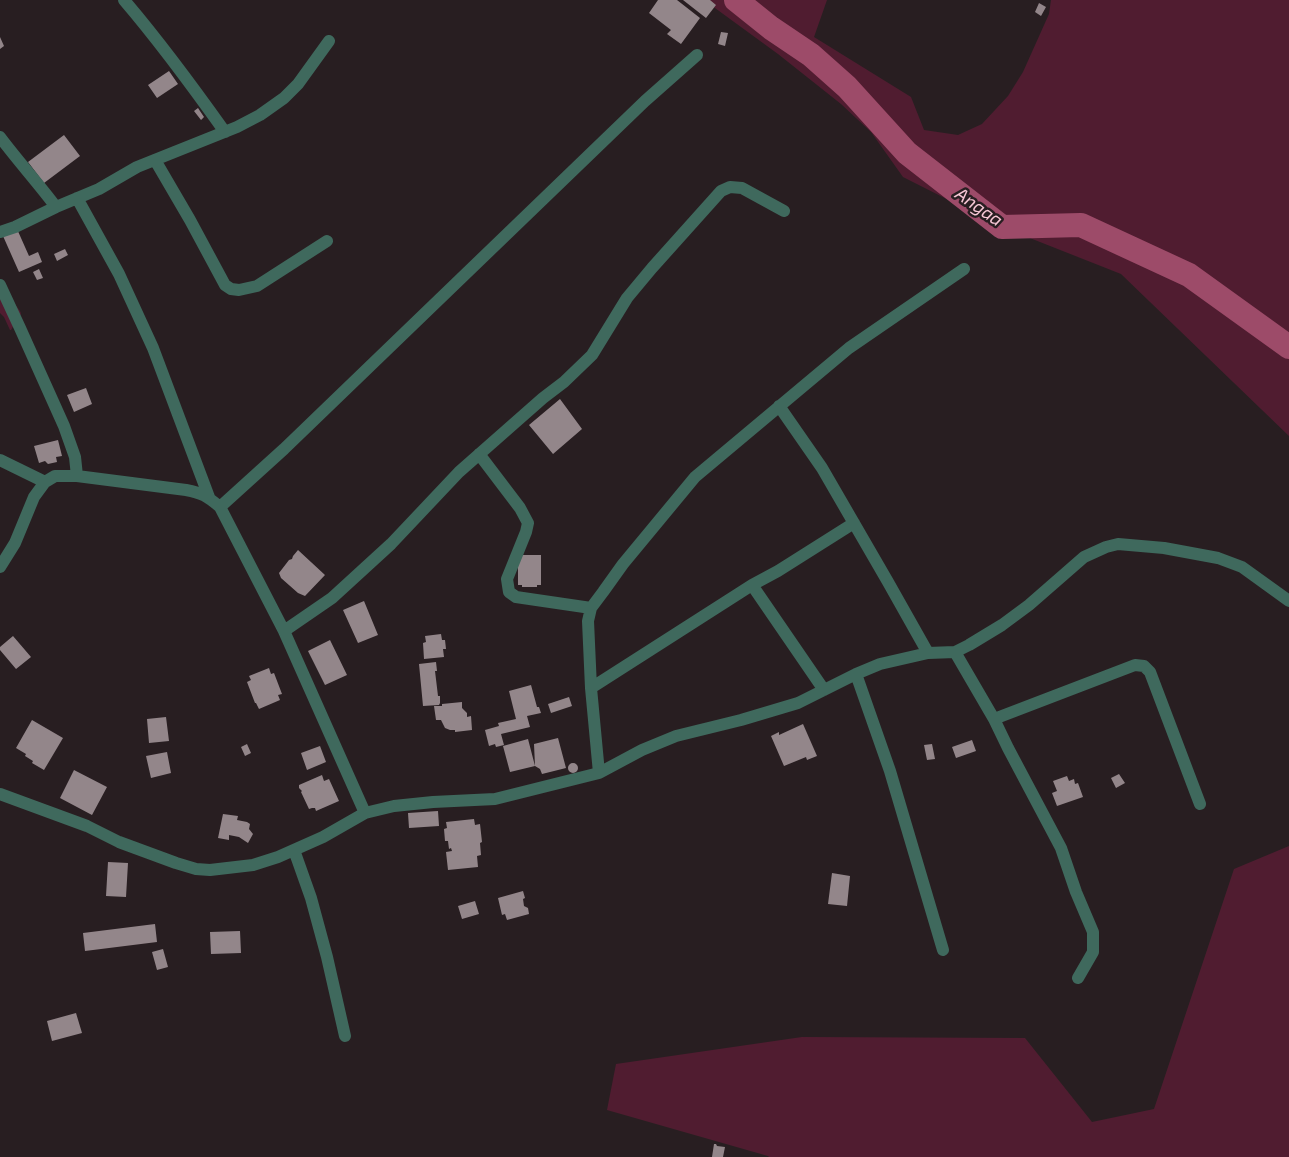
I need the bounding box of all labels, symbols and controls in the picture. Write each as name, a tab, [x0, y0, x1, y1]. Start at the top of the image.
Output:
water label: Angaa	[951, 183, 1007, 231]

